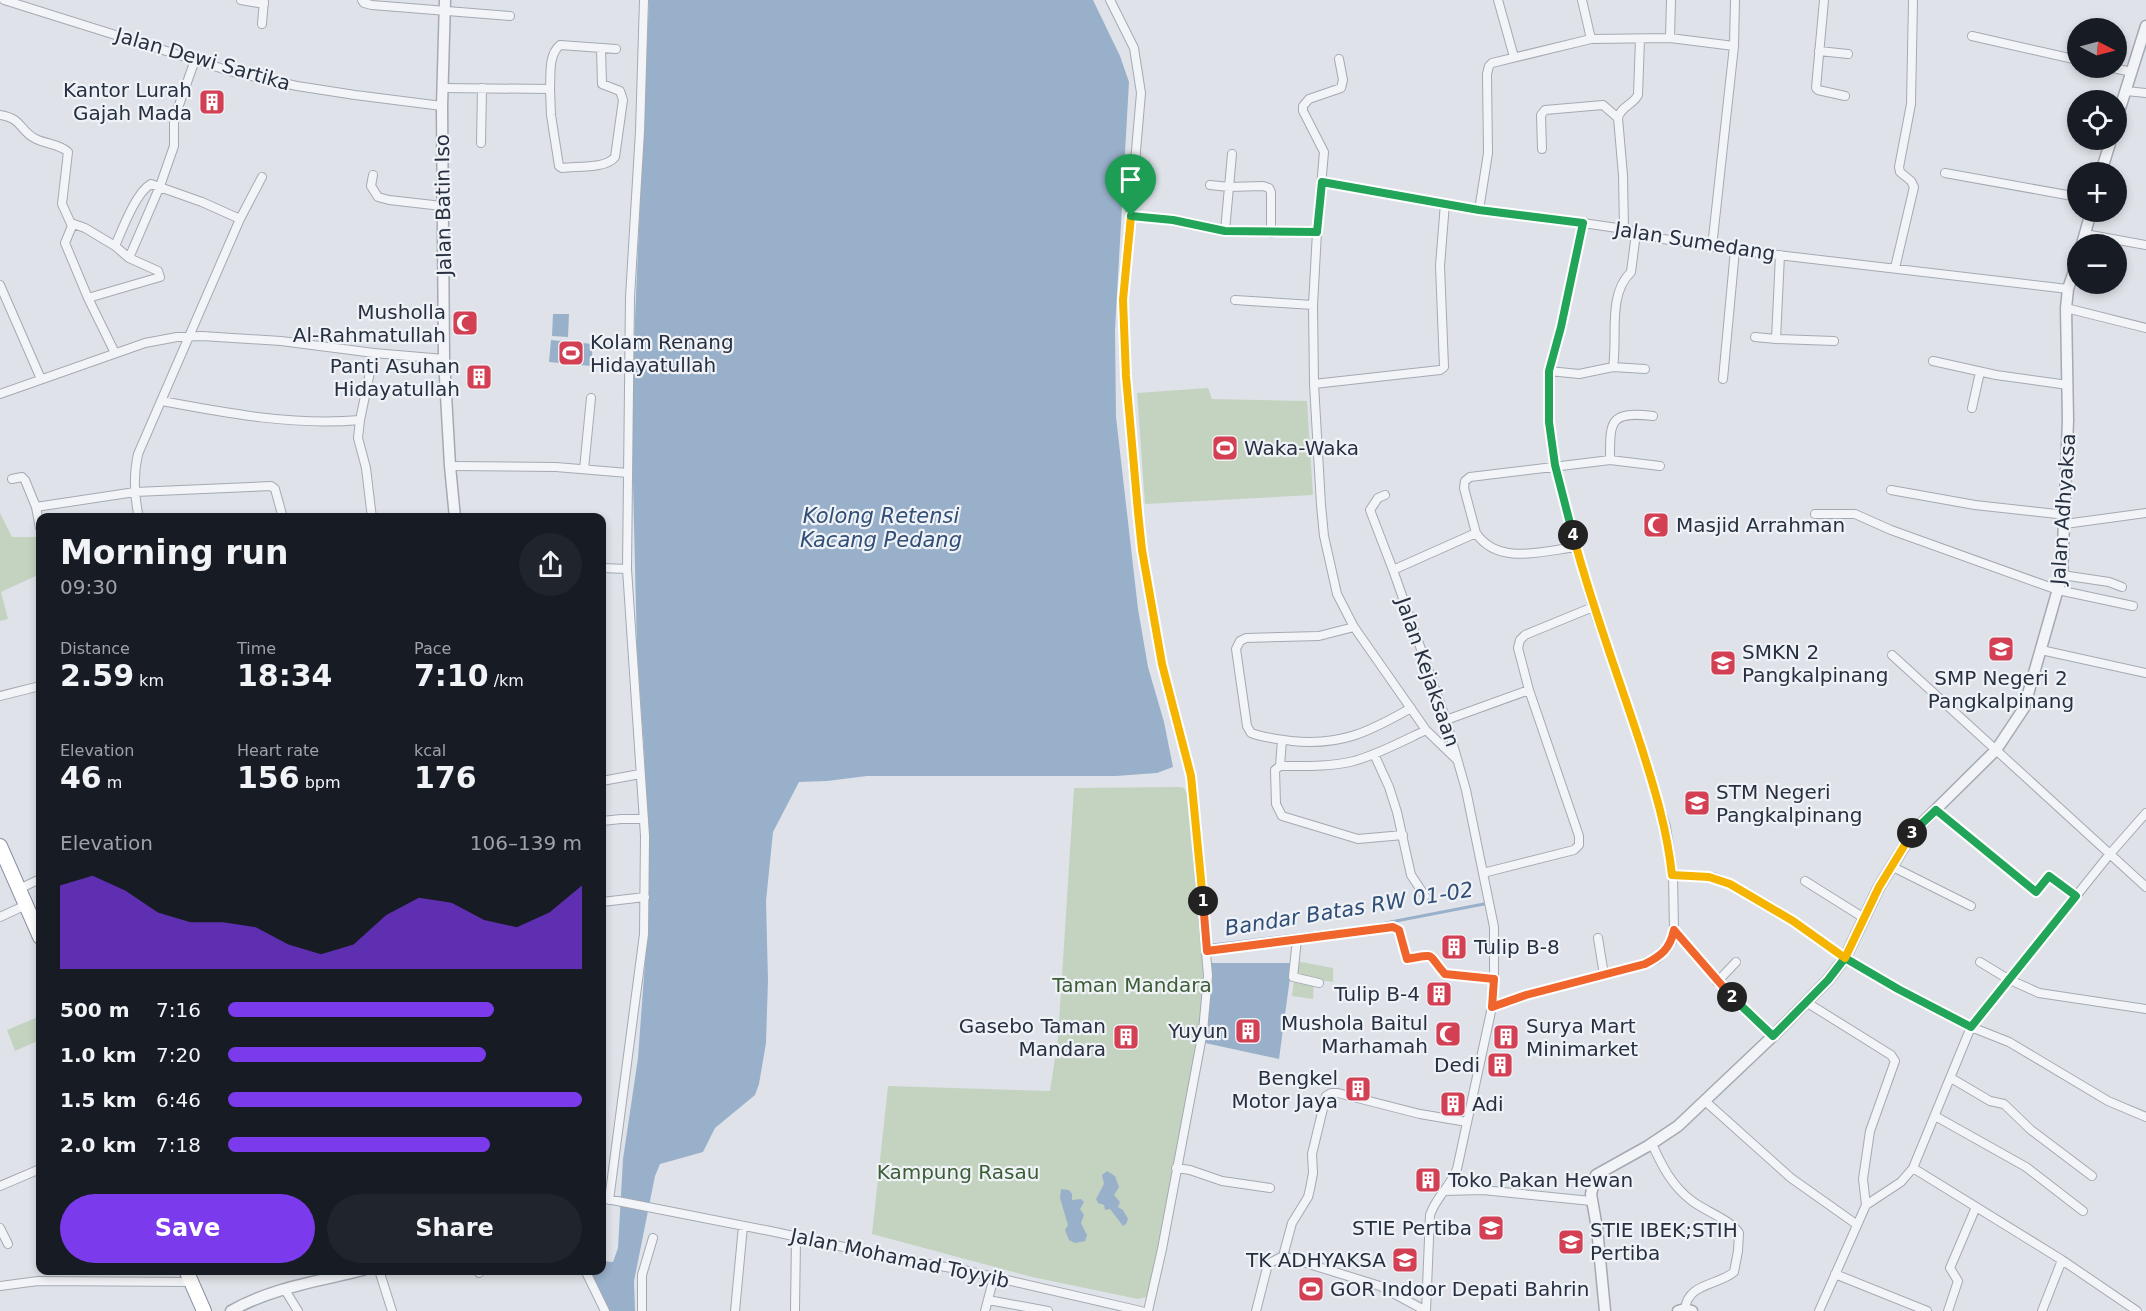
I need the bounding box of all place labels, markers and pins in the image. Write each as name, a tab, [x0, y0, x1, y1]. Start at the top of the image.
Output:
place label: Kantor Lurah Gajah Mada	[63, 78, 192, 125]
building icon: Kantor Lurah Gajah Mada	[197, 87, 227, 117]
pin	[1105, 154, 1156, 216]
place label: Musholla Al-Rahmatullah	[293, 300, 446, 347]
mosque icon: Musholla Al-Rahmatullah	[450, 308, 480, 338]
place label: Kolam Renang Hidayatullah	[590, 330, 734, 377]
sports icon: Kolam Renang Hidayatullah	[556, 338, 586, 368]
place label: Panti Asuhan Hidayatullah	[330, 354, 460, 401]
building icon: Panti Asuhan Hidayatullah	[464, 362, 494, 392]
sports icon: Waka-Waka	[1210, 433, 1240, 463]
place label: Waka-Waka	[1244, 436, 1359, 460]
mosque icon: Masjid Arrahman	[1641, 510, 1671, 540]
place label: Masjid Arrahman	[1676, 513, 1845, 537]
pin: 4	[1558, 520, 1588, 550]
school or university icon: SMP Negeri 2 Pangkalpinang	[1986, 634, 2016, 664]
place label: SMKN 2 Pangkalpinang	[1742, 640, 1888, 687]
school or university icon: SMKN 2 Pangkalpinang	[1708, 648, 1738, 678]
place label: SMP Negeri 2 Pangkalpinang	[1928, 666, 2074, 713]
place label: STM Negeri Pangkalpinang	[1716, 780, 1862, 827]
school or university icon: STM Negeri Pangkalpinang	[1682, 788, 1712, 818]
pin: 3	[1897, 818, 1927, 848]
pin: 1	[1188, 886, 1218, 916]
building icon: Tulip B-8	[1439, 932, 1469, 962]
place label: Tulip B-8	[1473, 935, 1560, 959]
building icon: Tulip B-4	[1424, 979, 1454, 1009]
place label: Tulip B-4	[1333, 982, 1420, 1006]
pin: 2	[1717, 982, 1747, 1012]
place label: Mushola Baitul Marhamah	[1281, 1011, 1428, 1058]
place label: Gasebo Taman Mandara	[959, 1014, 1106, 1061]
place label: Surya Mart Minimarket	[1526, 1014, 1638, 1061]
building icon: Yuyun	[1233, 1016, 1263, 1046]
place label: Yuyun	[1167, 1019, 1228, 1043]
mosque icon: Mushola Baitul Marhamah	[1433, 1019, 1463, 1049]
building icon: Gasebo Taman Mandara	[1111, 1022, 1141, 1052]
building icon: Surya Mart Minimarket	[1491, 1022, 1521, 1052]
building icon: Dedi	[1485, 1050, 1515, 1080]
place label: Dedi	[1434, 1053, 1480, 1077]
place label: Bengkel Motor Jaya	[1232, 1066, 1338, 1113]
building icon: Bengkel Motor Jaya	[1343, 1074, 1373, 1104]
building icon: Adi	[1438, 1089, 1468, 1119]
place label: Adi	[1472, 1092, 1504, 1116]
building icon: Toko Pakan Hewan	[1413, 1165, 1443, 1195]
place label: Toko Pakan Hewan	[1447, 1168, 1633, 1192]
school or university icon: STIE Pertiba	[1476, 1213, 1506, 1243]
place label: STIE Pertiba	[1352, 1216, 1472, 1240]
place label: STIE IBEK;STIH Pertiba	[1590, 1218, 1738, 1265]
school or university icon: STIE IBEK;STIH Pertiba	[1556, 1227, 1586, 1257]
school or university icon: TK ADHYAKSA	[1390, 1245, 1420, 1275]
place label: TK ADHYAKSA	[1245, 1248, 1386, 1272]
sports icon: GOR Indoor Depati Bahrin	[1296, 1274, 1326, 1304]
place label: GOR Indoor Depati Bahrin	[1330, 1277, 1589, 1301]

